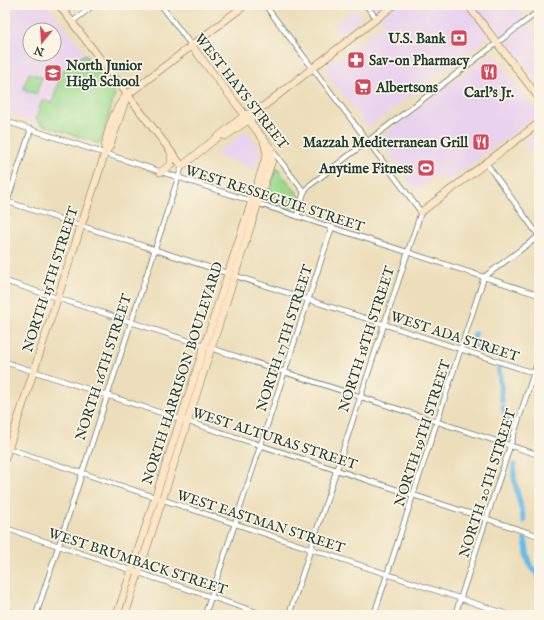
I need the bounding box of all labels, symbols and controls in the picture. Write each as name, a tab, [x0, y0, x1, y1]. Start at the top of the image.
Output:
north arrow	[22, 22, 62, 62]
bank icon: U.S. Bank	[449, 28, 469, 48]
street label: WEST HAYS STREET	[190, 30, 293, 154]
place label: U.S. Bank	[387, 30, 446, 48]
text: N	[32, 42, 47, 59]
pharmacy icon: Sav-on Pharmacy	[346, 50, 366, 70]
place label: Sav-on Pharmacy	[369, 52, 470, 70]
place label: North Junior High School	[65, 57, 143, 91]
restaurant icon: Carl's Jr.	[479, 62, 499, 82]
school or university icon: North Junior High School	[43, 63, 63, 83]
supermarket icon: Albertsons	[353, 77, 373, 97]
place label: Albertsons	[375, 79, 438, 97]
place label: Carl's Jr.	[464, 84, 514, 102]
restaurant icon: Mazzah Mediterranean Grill	[471, 132, 491, 152]
place label: Mazzah Mediterranean Grill	[303, 134, 469, 152]
sports icon: Anytime Fitness	[416, 158, 436, 178]
place label: Anytime Fitness	[318, 160, 413, 178]
street label: WEST RESSEGUIE STREET	[183, 161, 367, 237]
street label: NORTH 15TH STREET	[19, 203, 83, 354]
street label: NORTH HARRISON BOULEVARD	[138, 260, 228, 487]
street label: NORTH 17TH STREET	[253, 262, 317, 414]
street label: NORTH 18TH STREET	[335, 263, 399, 415]
street label: NORTH 16TH STREET	[72, 291, 136, 443]
street label: WEST ADA STREET	[388, 308, 522, 366]
street label: NORTH 19TH STREET	[391, 357, 455, 509]
street label: WEST ALTURAS STREET	[190, 404, 360, 474]
street label: NORTH 20TH STREET	[455, 406, 521, 560]
street label: WEST EASTMAN STREET	[175, 486, 348, 558]
street label: WEST BRUMBACK STREET	[46, 524, 230, 600]

